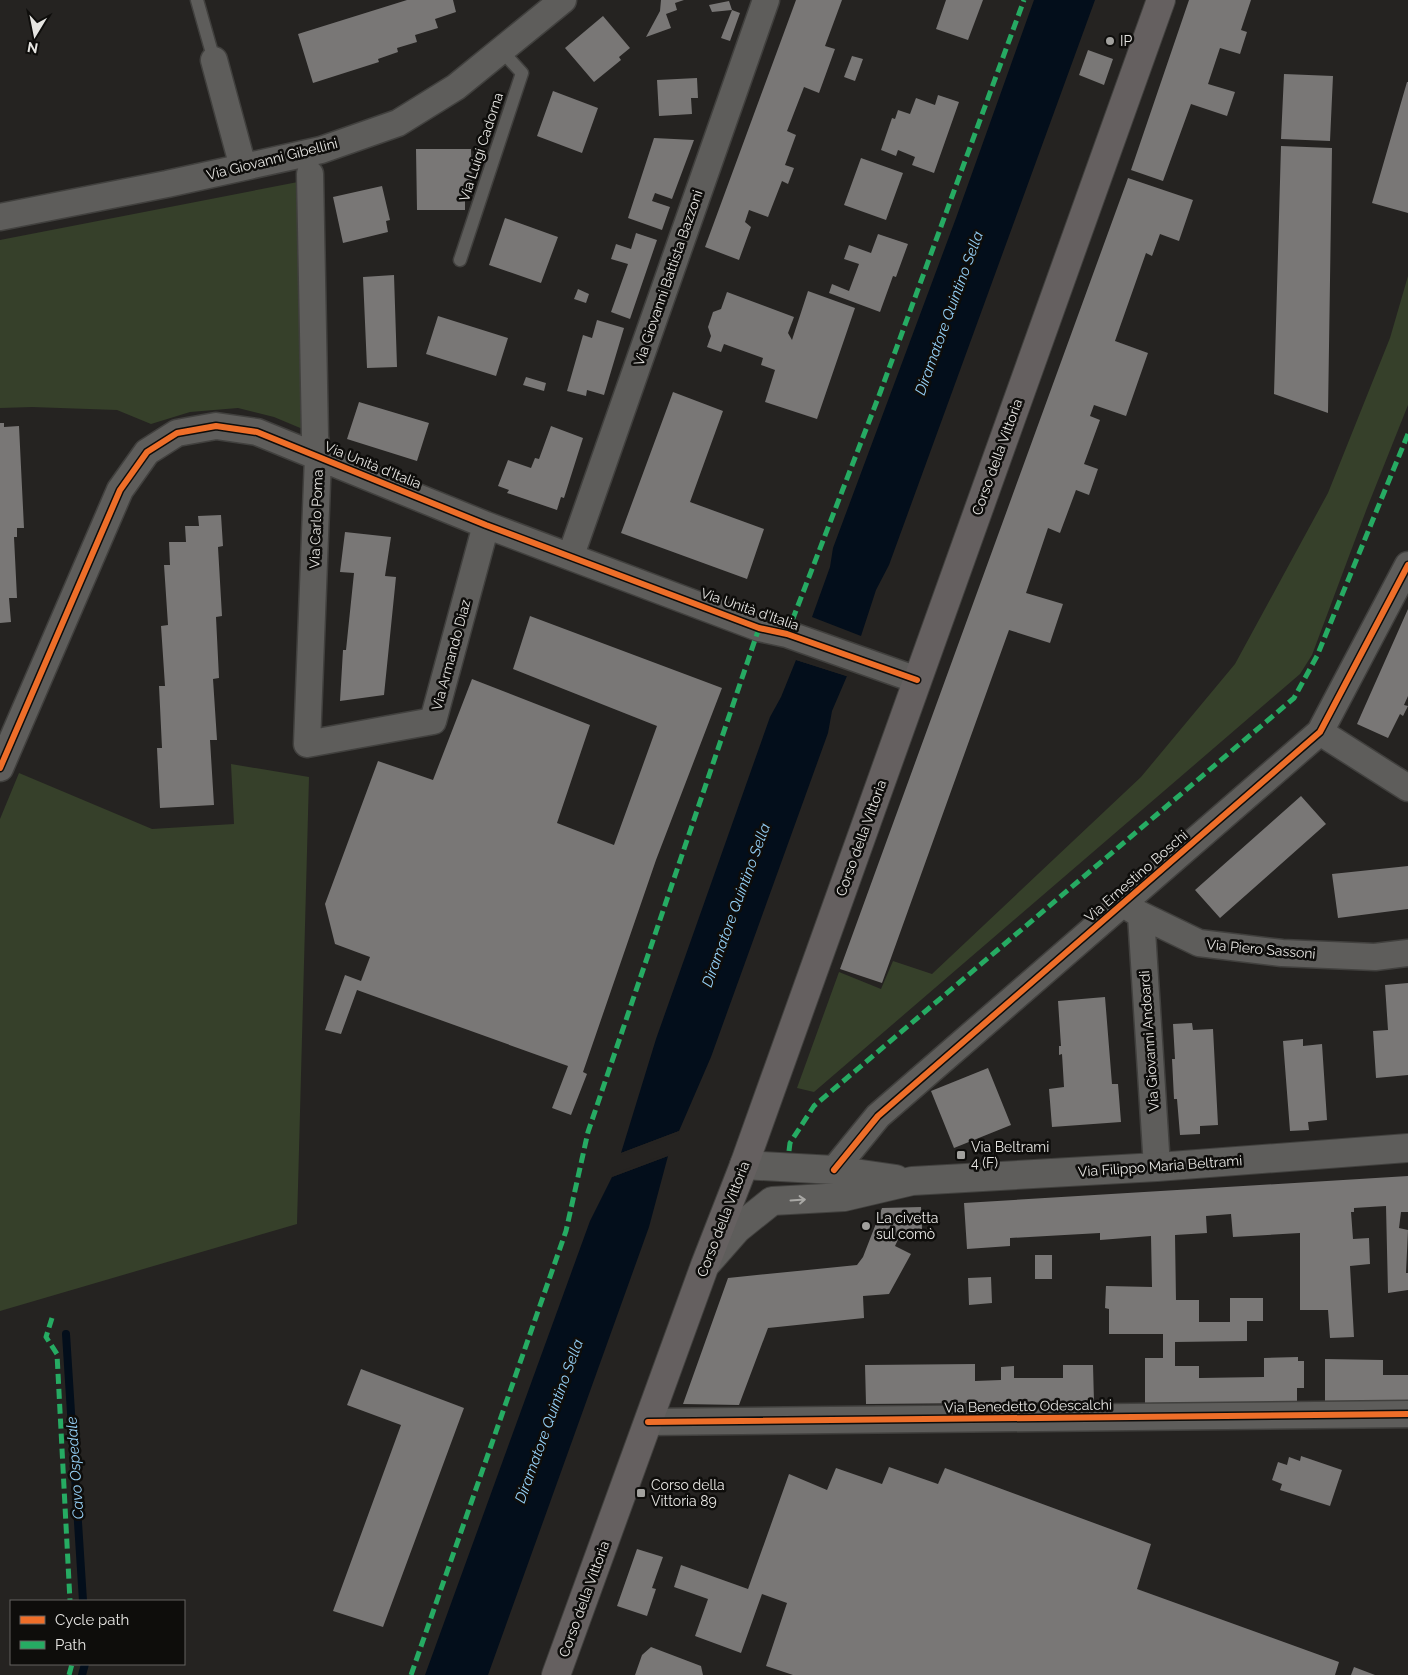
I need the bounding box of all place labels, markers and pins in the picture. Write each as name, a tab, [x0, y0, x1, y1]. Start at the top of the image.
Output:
place label: IP	[1120, 33, 1132, 49]
marker: IP	[1104, 35, 1116, 47]
place label: Via Beltrami 4 (F)	[971, 1139, 1049, 1171]
marker: Via Beltrami 4 (F)	[955, 1149, 967, 1161]
place label: La civetta sul comò	[876, 1210, 938, 1242]
marker: La civetta sul comò	[860, 1220, 872, 1232]
place label: Corso della Vittoria 89	[651, 1477, 725, 1509]
marker: Corso della Vittoria 89	[635, 1487, 647, 1499]

